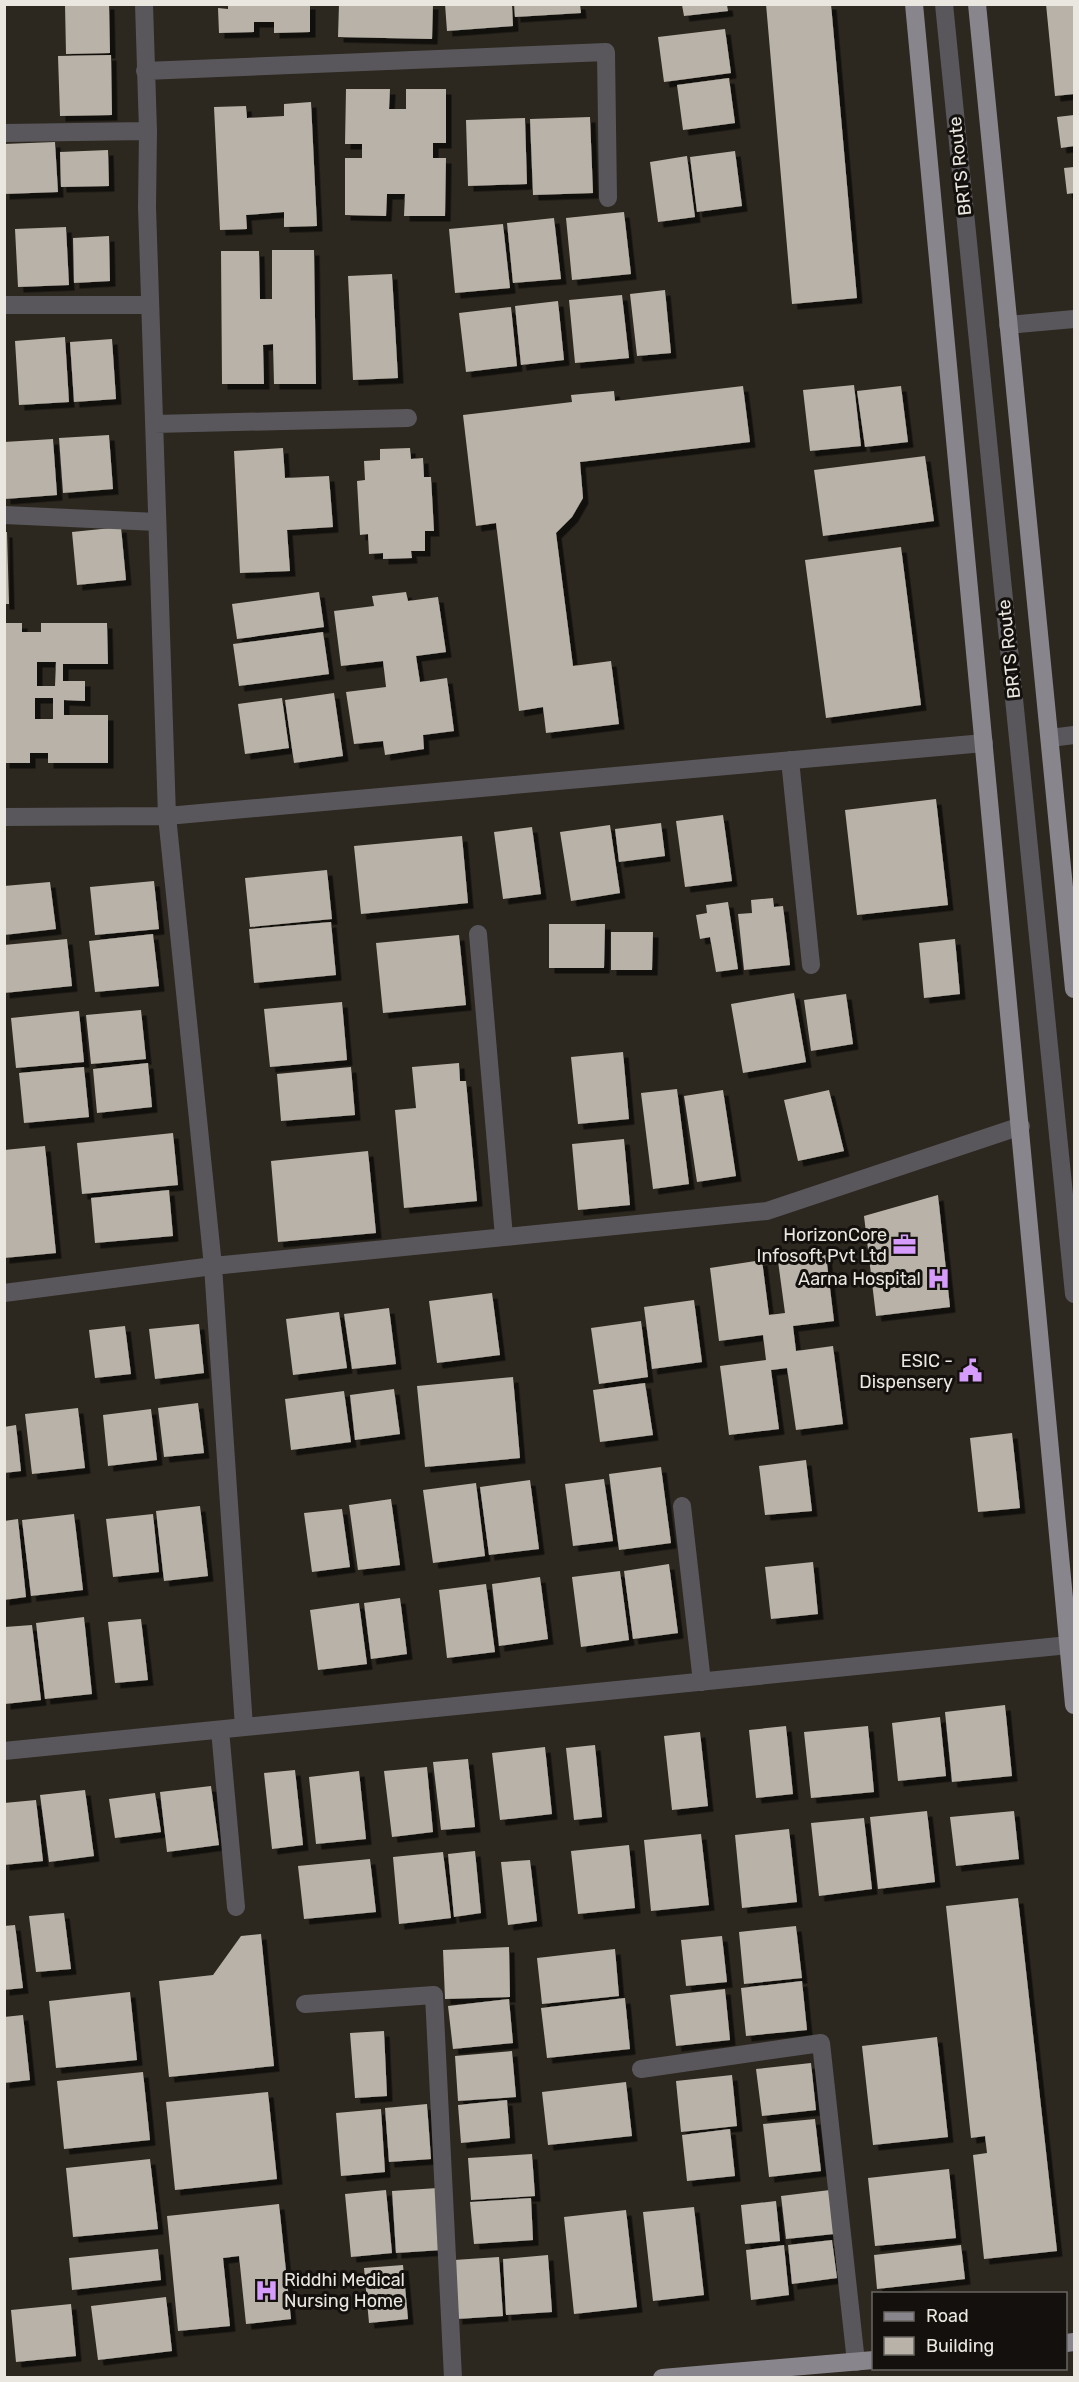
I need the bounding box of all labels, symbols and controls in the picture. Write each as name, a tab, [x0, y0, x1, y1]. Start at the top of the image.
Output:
street label: BRTS Route	[944, 115, 976, 217]
street label: BRTS Route	[993, 598, 1025, 700]
place label: HorizonCore Infosoft Pvt Ltd	[756, 1224, 887, 1267]
office icon: HorizonCore Infosoft Pvt Ltd	[892, 1232, 918, 1258]
hospital icon: Aarna Hospital	[926, 1266, 952, 1292]
place label: Aarna Hospital	[798, 1268, 921, 1290]
place label: ESIC - Dispensery	[859, 1350, 953, 1393]
public building icon: ESIC - Dispensery	[958, 1358, 984, 1384]
place label: Riddhi Medical Nursing Home	[284, 2269, 405, 2312]
hospital icon: Riddhi Medical Nursing Home	[253, 2277, 279, 2303]
legend	[872, 2292, 1067, 2370]
text: Road	[926, 2305, 969, 2327]
text: Building	[926, 2335, 994, 2357]

